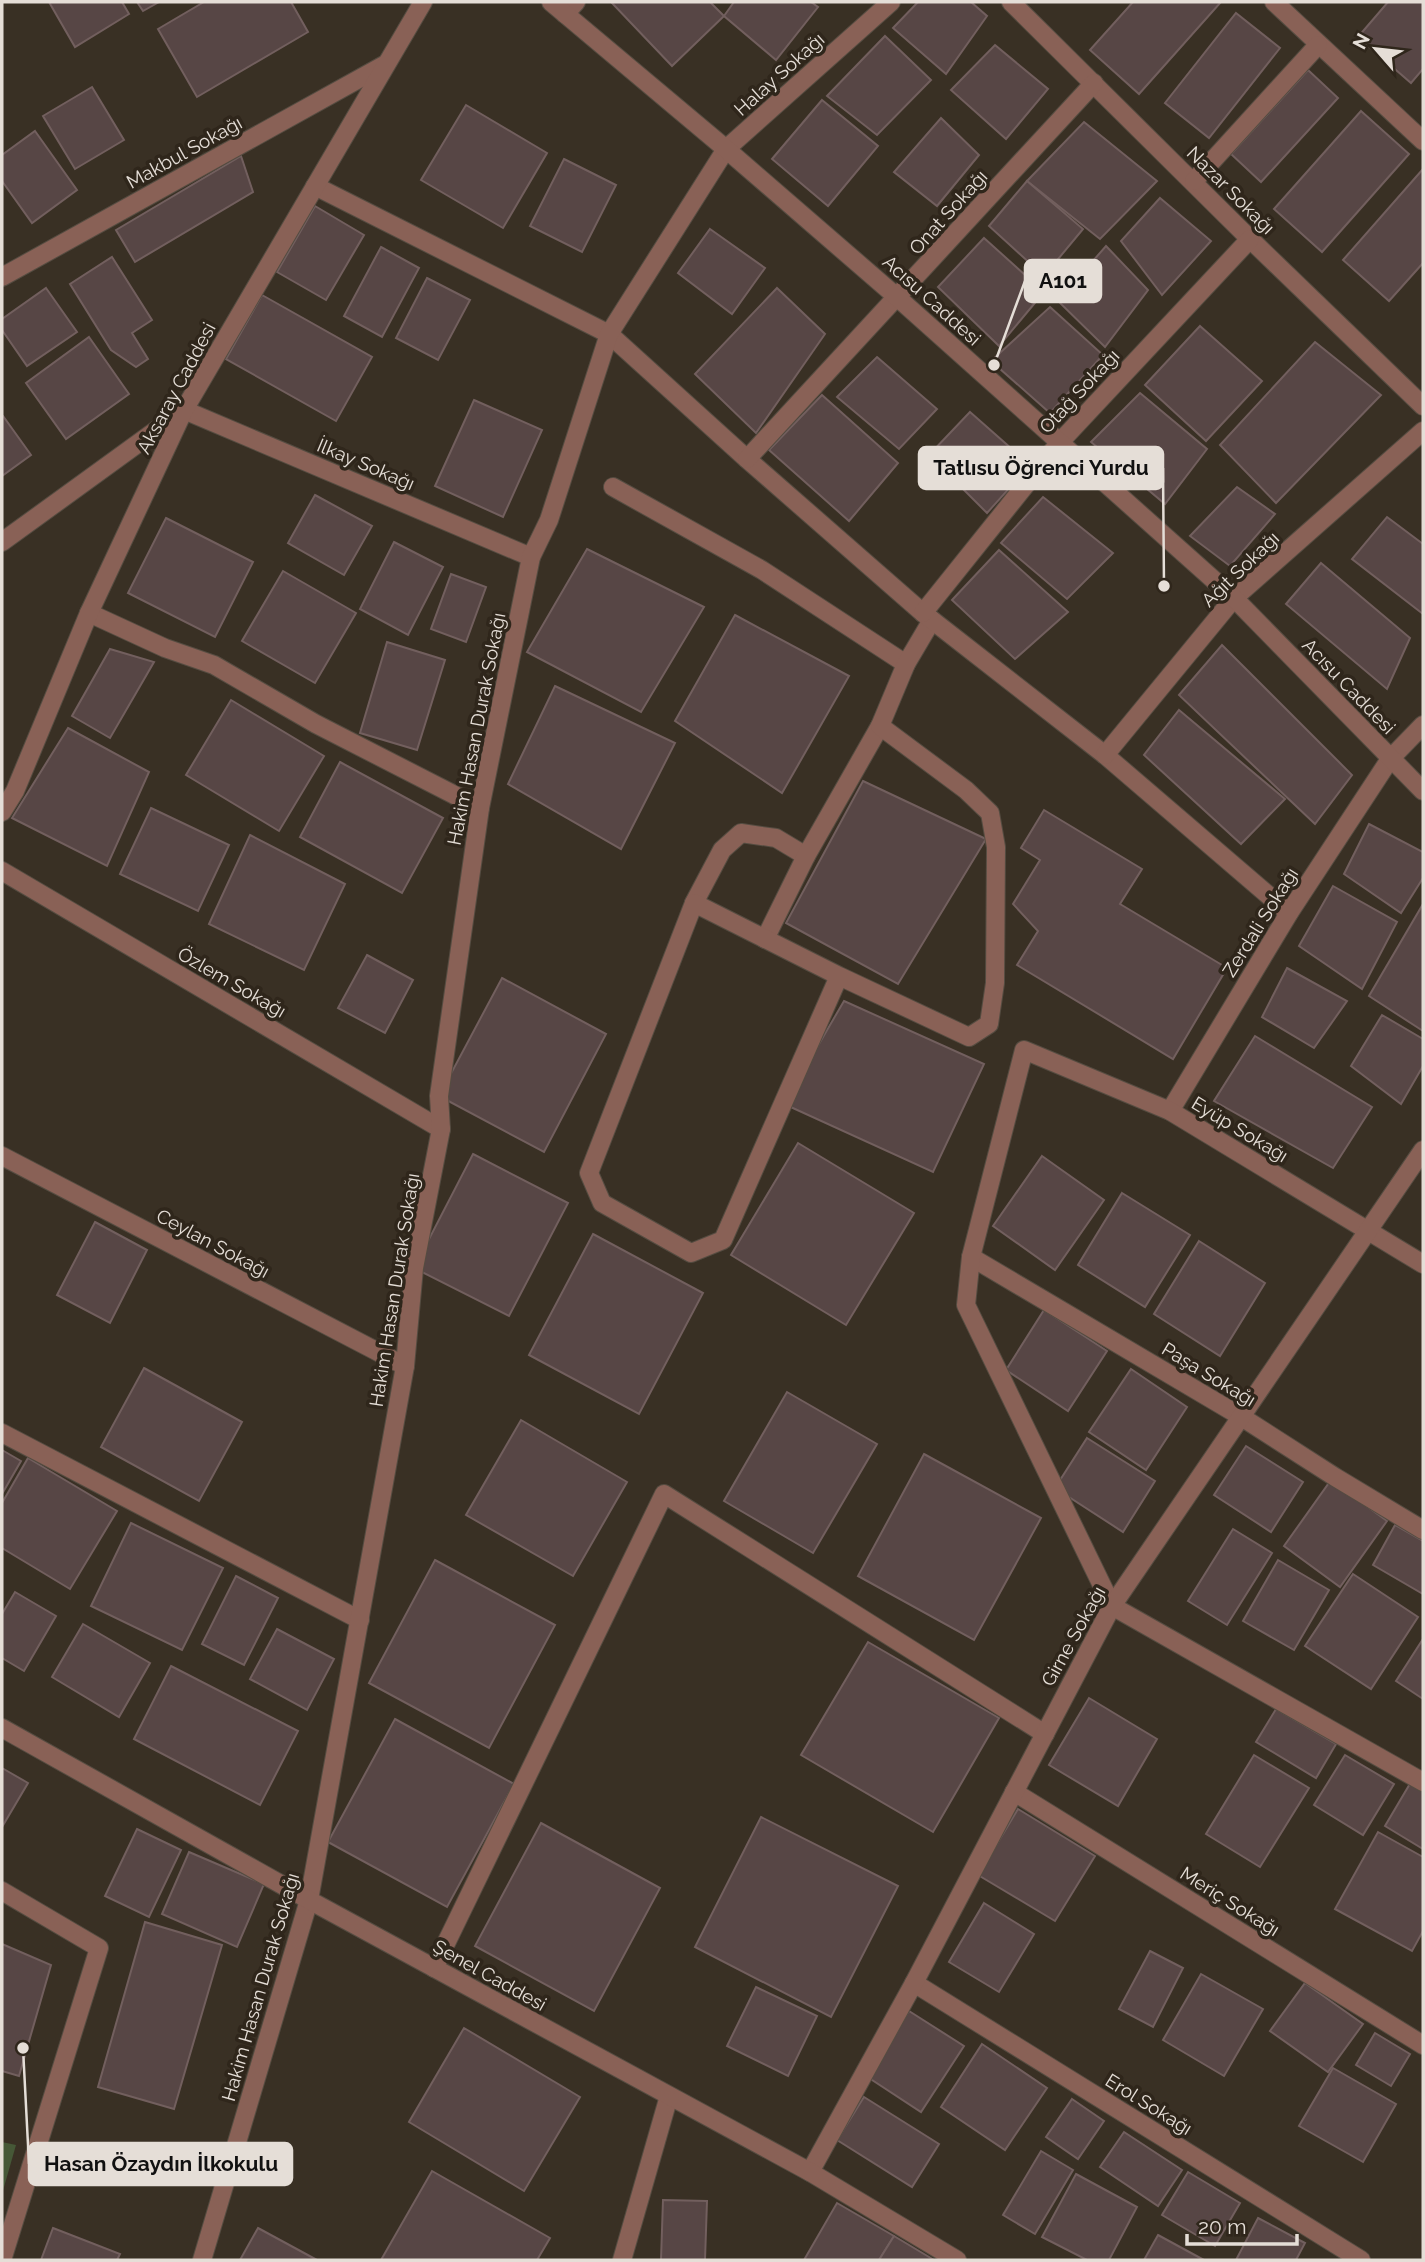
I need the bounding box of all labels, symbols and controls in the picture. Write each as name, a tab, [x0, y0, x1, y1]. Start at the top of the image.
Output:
north arrow	[1341, 14, 1411, 84]
street label: Halay Sokağı	[730, 28, 828, 120]
text: N	[1348, 29, 1374, 53]
street label: Makbul Sokağı	[122, 111, 246, 193]
street label: Nazar Sokağı	[1183, 142, 1279, 238]
street label: Onat Sokağı	[904, 165, 992, 259]
street label: Acısu Caddesi	[879, 250, 985, 350]
callout: A101	[1025, 260, 1101, 302]
text: A101	[1039, 268, 1087, 293]
street label: Aksaray Caddesi	[132, 319, 220, 457]
street label: Otağ Sokağı	[1035, 344, 1123, 438]
street label: İlkay Sokağı	[314, 434, 418, 494]
callout: Tatlısu Öğrenci Yurdu	[919, 447, 1163, 489]
text: Tatlısu Öğrenci Yurdu	[933, 455, 1149, 480]
street label: Ağıt Sokağı	[1197, 527, 1283, 611]
street label: Hakim Hasan Durak Sokağı	[443, 611, 509, 847]
street label: Acısu Caddesi	[1298, 634, 1400, 738]
street label: Zerdali Sokağı	[1218, 863, 1302, 981]
street label: Özlem Sokağı	[174, 942, 290, 1022]
street label: Eyüp Sokağı	[1188, 1092, 1292, 1166]
street label: Hakim Hasan Durak Sokağı	[365, 1172, 423, 1408]
street label: Ceylan Sokağı	[153, 1204, 273, 1282]
street label: Paşa Sokağı	[1158, 1337, 1260, 1411]
street label: Girne Sokağı	[1037, 1582, 1109, 1690]
street label: Meriç Sokağı	[1176, 1862, 1284, 1940]
street label: Hakim Hasan Durak Sokağı	[217, 1870, 303, 2104]
street label: Şenel Caddesi	[430, 1935, 550, 2015]
street label: Erol Sokağı	[1102, 2069, 1196, 2139]
callout: Hasan Özaydın İlkokulu	[29, 2143, 292, 2185]
text: Hasan Özaydın İlkokulu	[44, 2151, 278, 2176]
scale bar	[1187, 2202, 1297, 2246]
text: 20 m	[1198, 2214, 1246, 2239]

